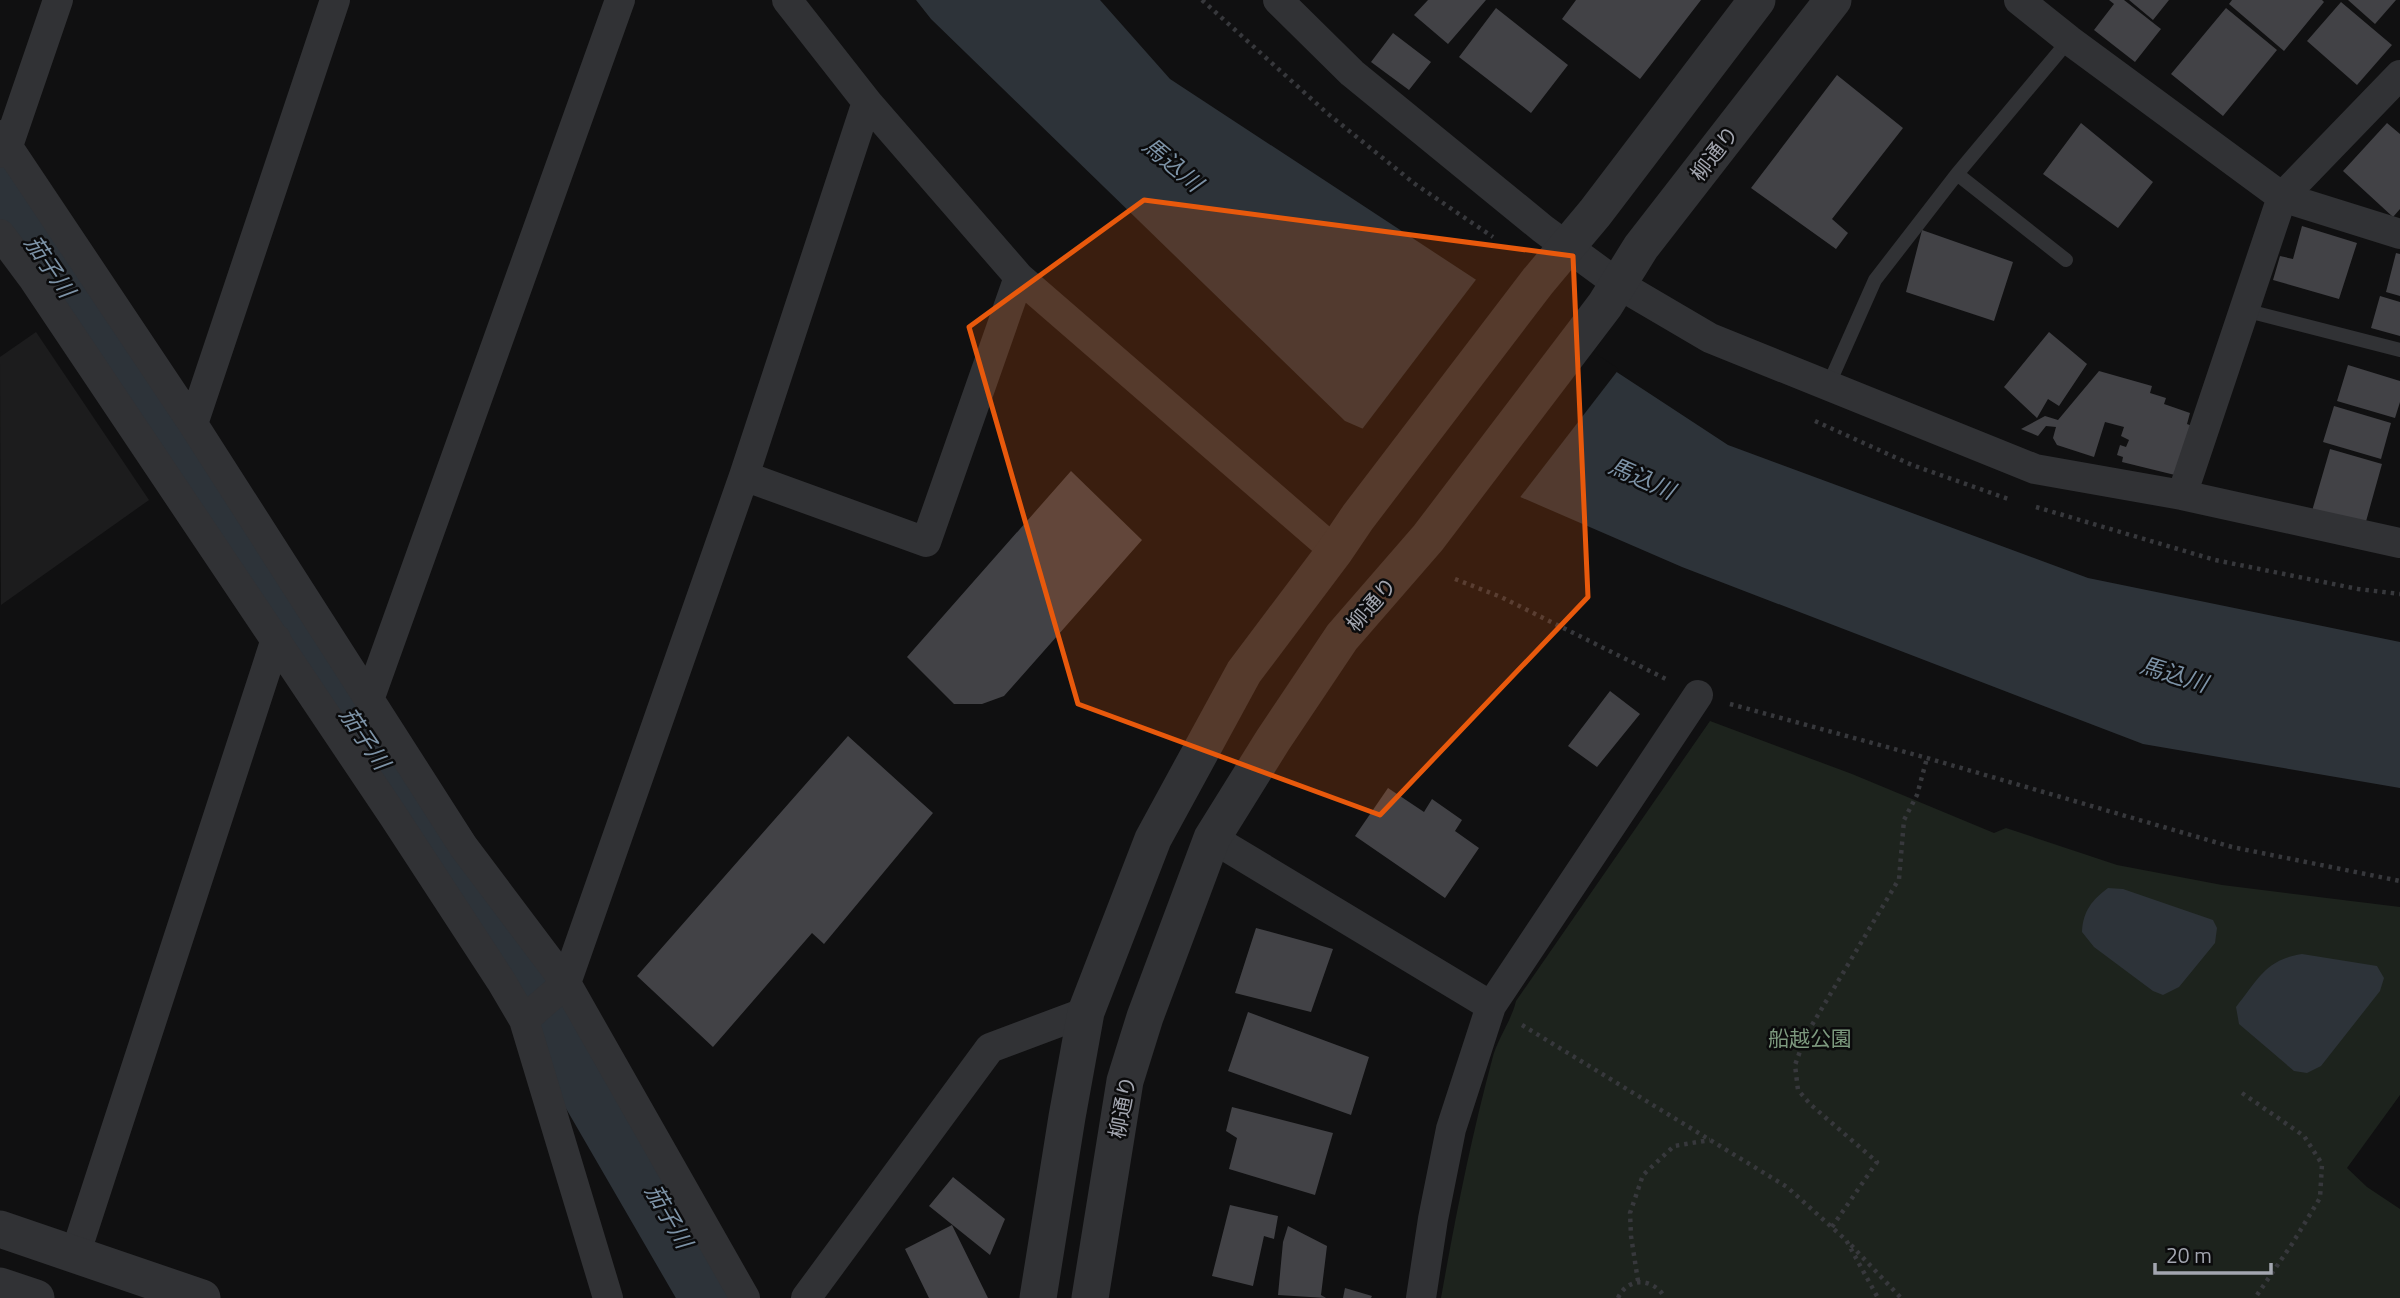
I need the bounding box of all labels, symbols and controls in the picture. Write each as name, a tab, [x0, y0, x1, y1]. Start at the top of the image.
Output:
street label: 柳通り	[1682, 118, 1746, 188]
water label: 馬込川	[1135, 128, 1213, 202]
water label: 茄子川	[16, 228, 85, 307]
water label: 馬込川	[1603, 448, 1683, 509]
street label: 柳通り	[1338, 570, 1404, 638]
water label: 馬込川	[2136, 647, 2215, 702]
water label: 茄子川	[331, 700, 400, 779]
park label: 船越公園	[1768, 1022, 1852, 1054]
street label: 柳通り	[1100, 1073, 1144, 1141]
water label: 茄子川	[637, 1177, 703, 1257]
scale bar	[2155, 1232, 2270, 1276]
text: 20 m	[2166, 1239, 2212, 1271]

